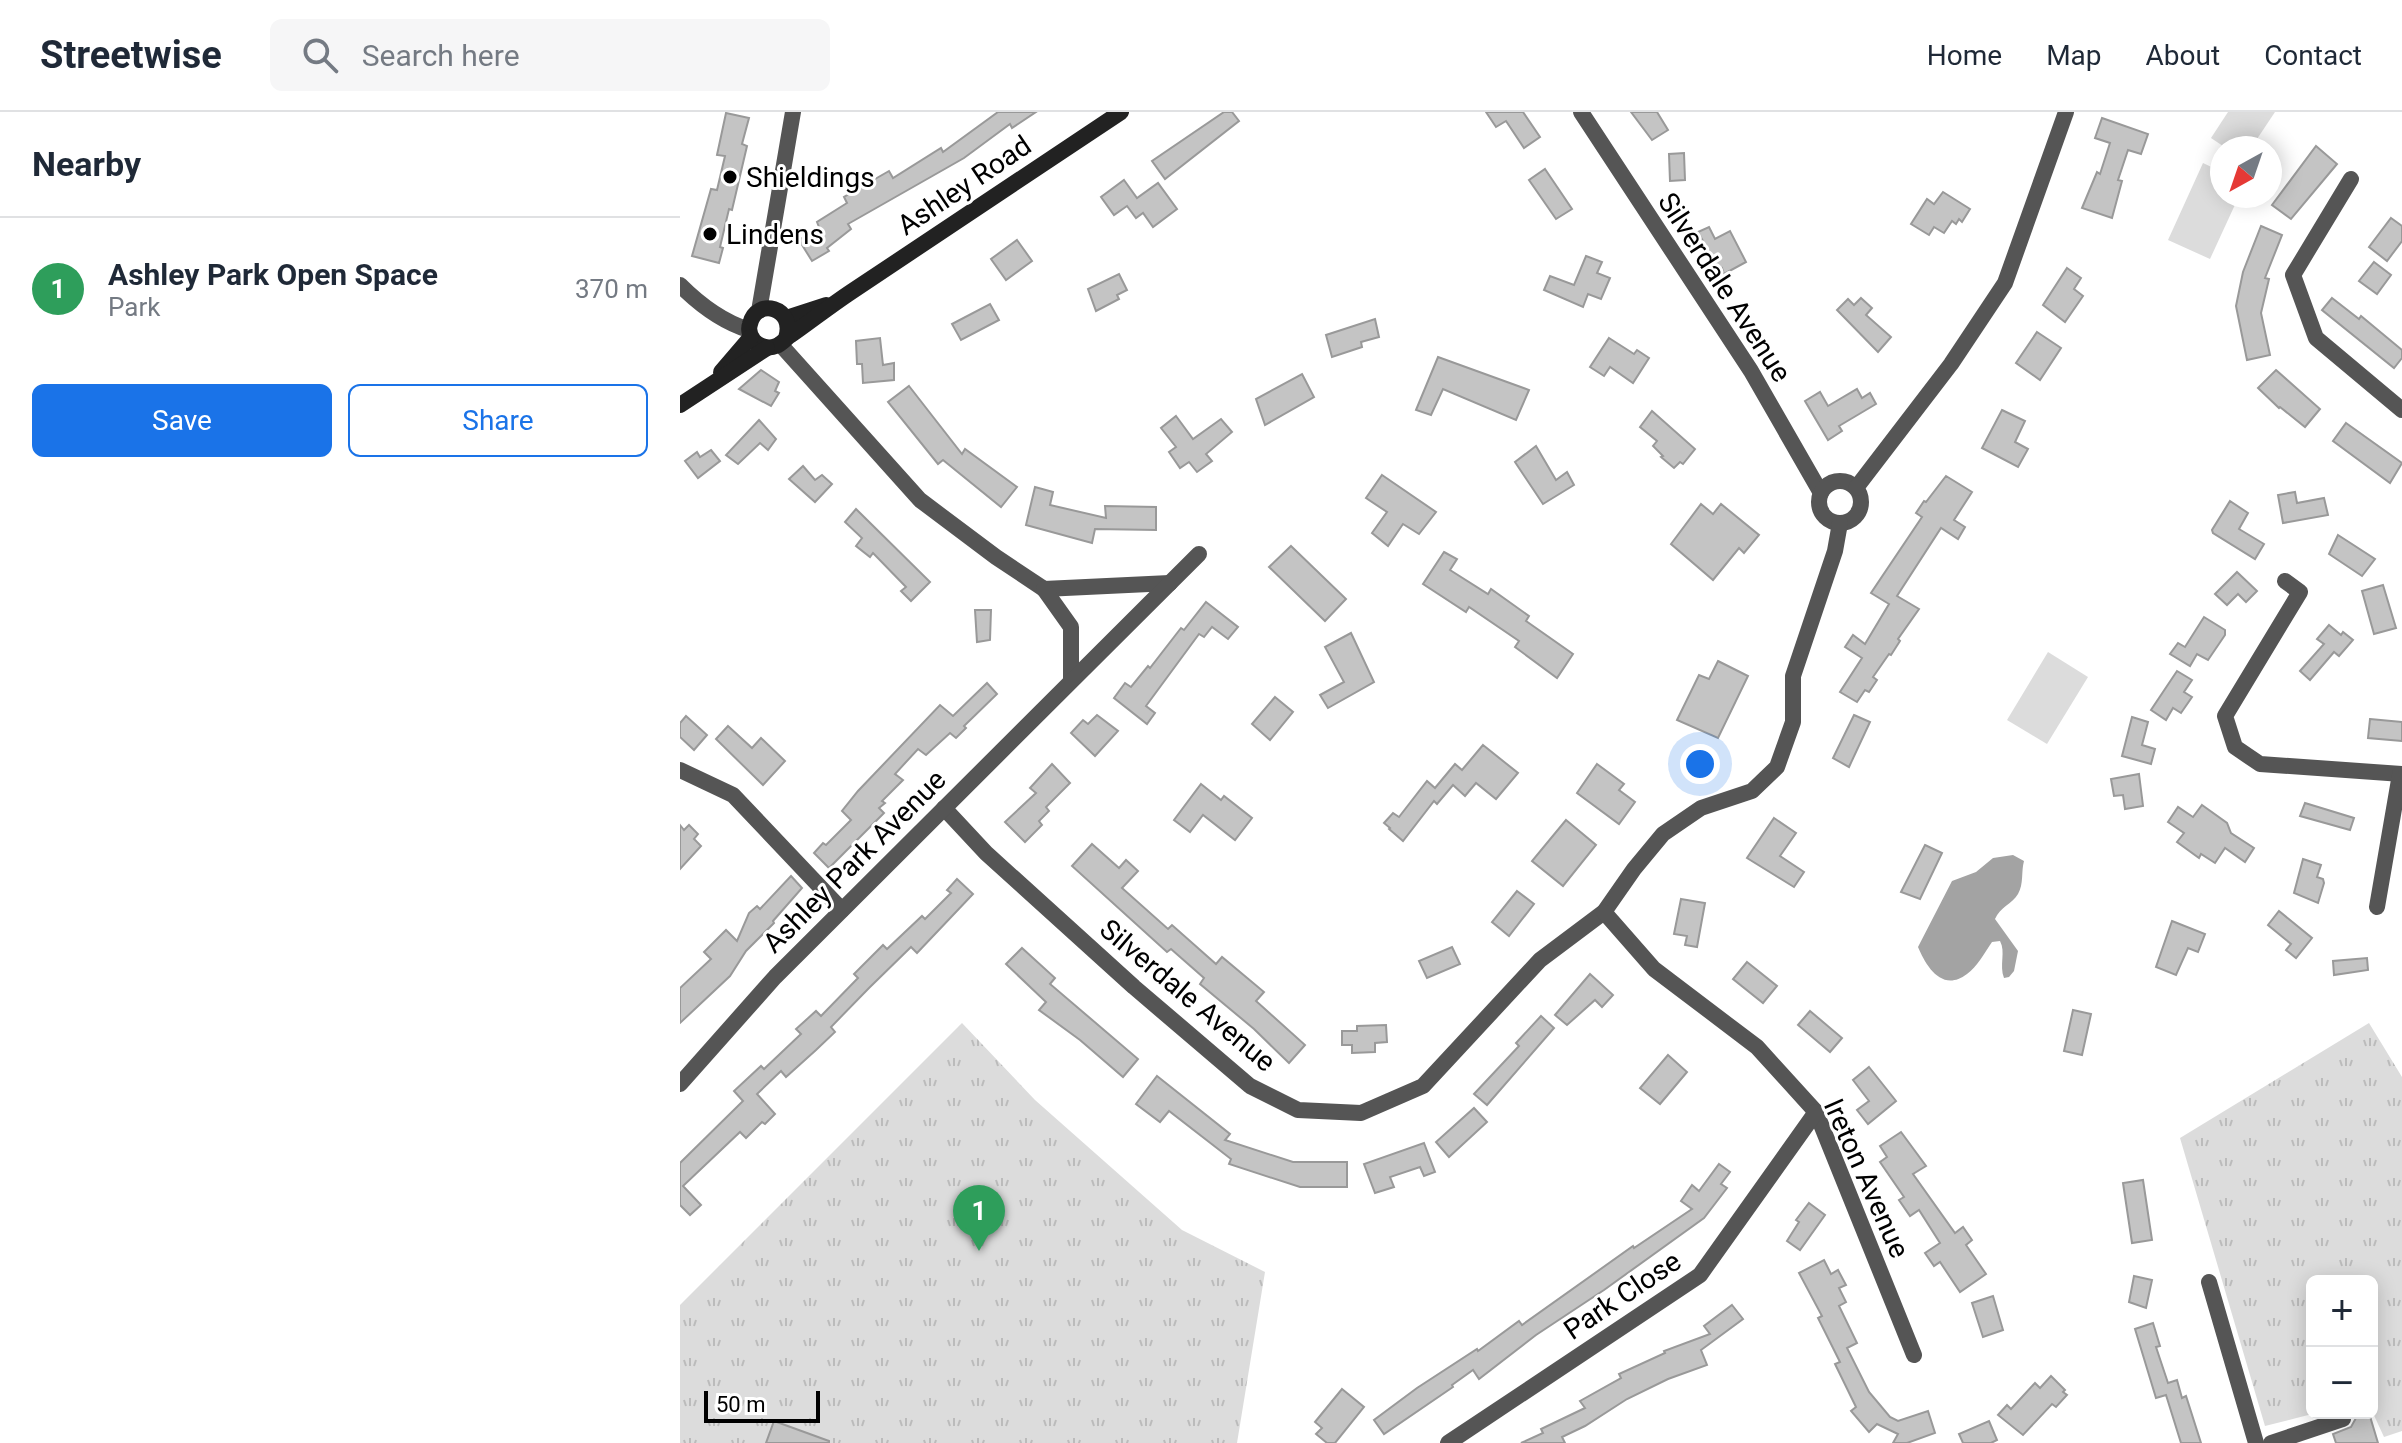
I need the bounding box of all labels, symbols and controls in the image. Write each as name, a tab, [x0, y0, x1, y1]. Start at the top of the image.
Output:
search box	[270, 19, 830, 91]
text: Streetwise	[40, 33, 222, 77]
icon: search	[298, 33, 342, 77]
text: Search here	[362, 38, 520, 73]
text: Home	[1927, 39, 2002, 72]
text: Map	[2046, 39, 2102, 72]
text: About	[2146, 39, 2220, 72]
text: Contact	[2264, 39, 2362, 72]
street label: Ashley Road	[891, 129, 1037, 242]
north arrow	[2210, 136, 2282, 208]
text: Nearby	[32, 144, 141, 184]
place label: Shieldings	[746, 161, 875, 194]
marker: Shieldings	[721, 168, 739, 186]
street label: Silverdale Avenue	[1651, 186, 1798, 388]
place label: Lindens	[726, 218, 824, 251]
marker: Lindens	[701, 225, 719, 243]
text: Ashley Park Open Space	[108, 257, 438, 292]
text: 1	[51, 274, 65, 304]
text: 370 m	[575, 274, 648, 304]
text: Park	[108, 292, 160, 322]
button: Save	[32, 384, 332, 457]
button: Share	[348, 384, 648, 457]
your location	[1680, 744, 1720, 784]
street label: Ashley Park Avenue	[756, 763, 953, 960]
street label: Silverdale Avenue	[1093, 912, 1282, 1078]
street label: Ireton Avenue	[1817, 1094, 1916, 1263]
pin: 1	[953, 1185, 1005, 1251]
street label: Park Close	[1558, 1244, 1687, 1346]
map controls	[2306, 1275, 2378, 1419]
button: +	[2306, 1275, 2378, 1347]
button: −	[2306, 1347, 2378, 1419]
scale bar	[704, 1387, 820, 1423]
text: 50 m	[716, 1392, 765, 1417]

